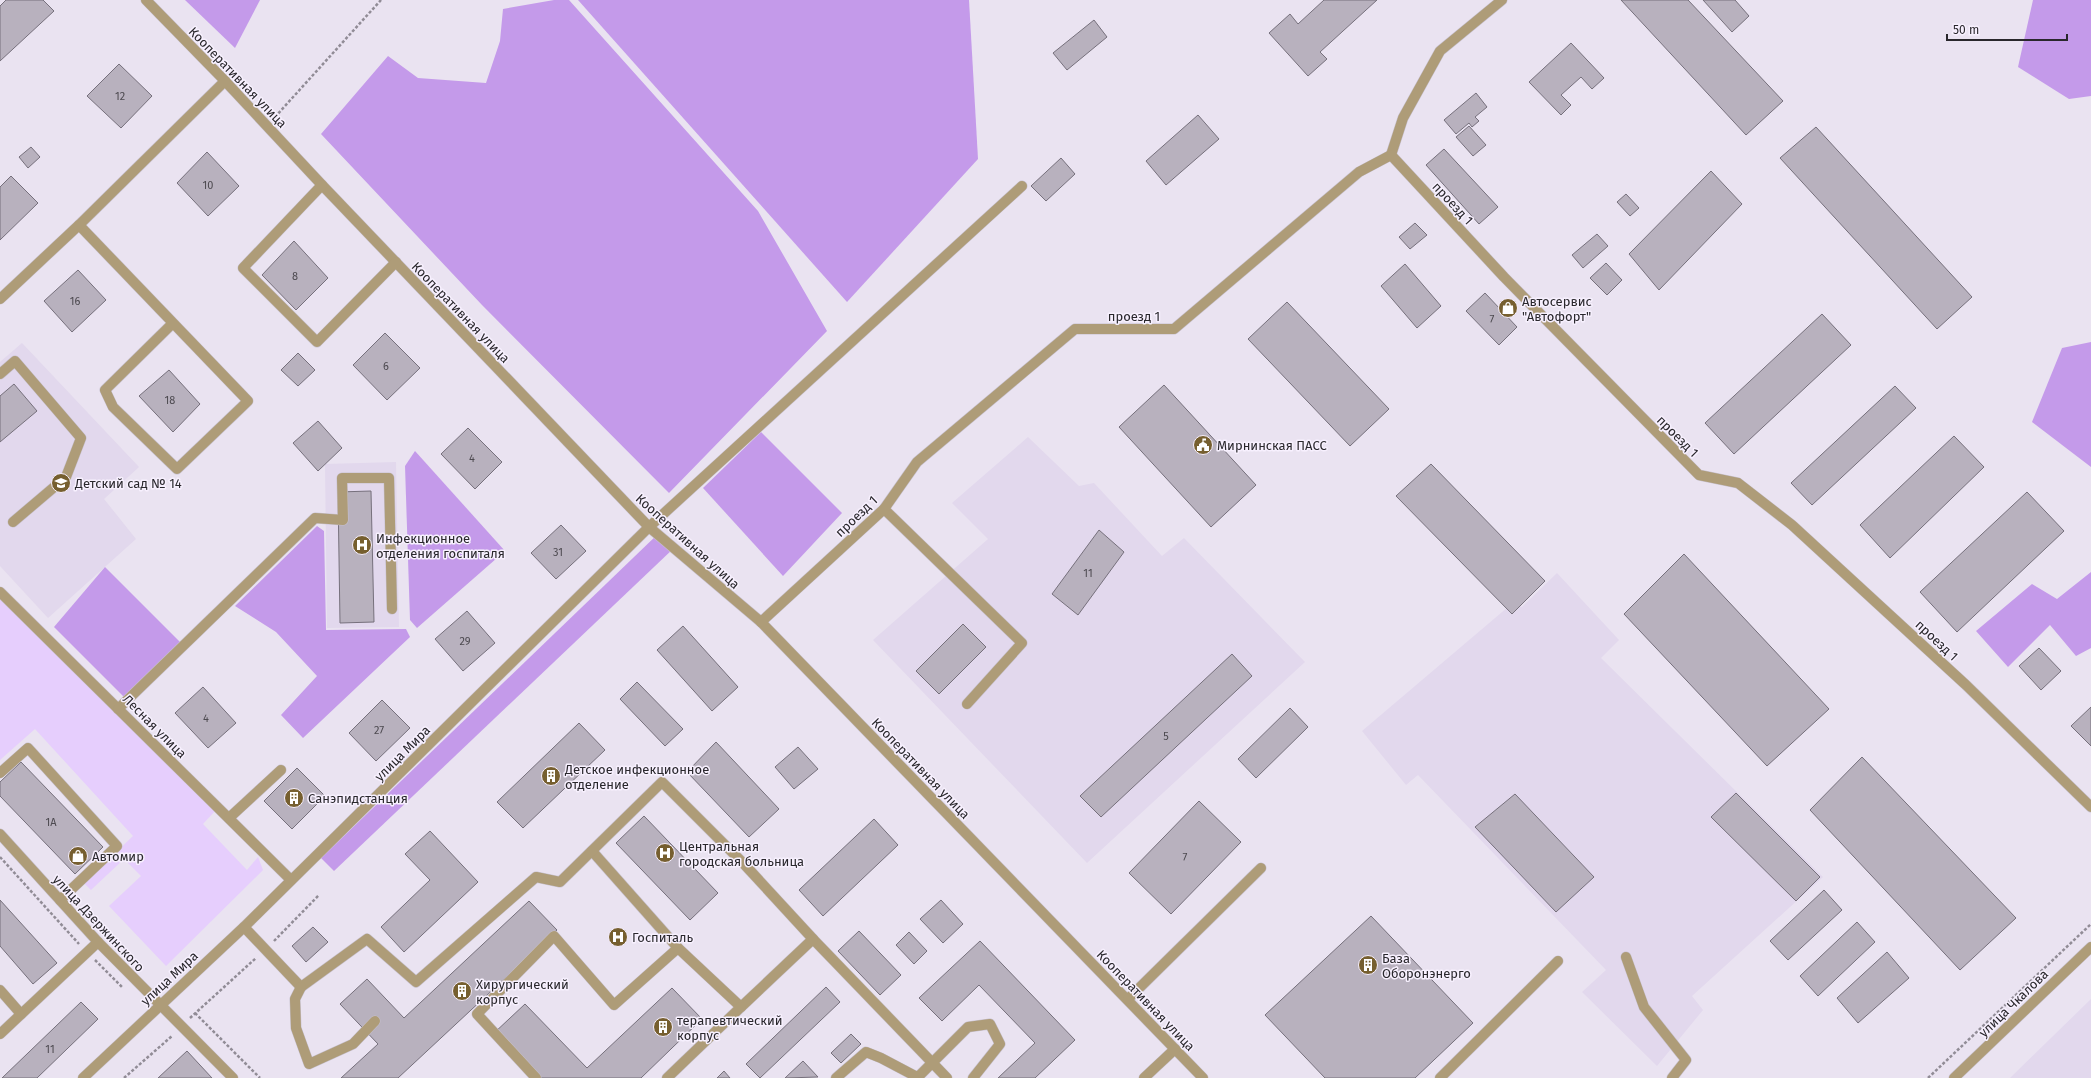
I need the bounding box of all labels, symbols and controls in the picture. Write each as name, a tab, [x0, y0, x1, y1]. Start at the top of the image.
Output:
scale bar	[1947, 16, 2067, 42]
text: 50 m	[1953, 23, 1979, 37]
street label: Кооперативная улица	[186, 24, 290, 131]
house number: 12	[115, 90, 125, 103]
house number: 10	[203, 179, 213, 192]
street label: проезд 1	[1429, 179, 1476, 228]
street label: Кооперативная улица	[409, 259, 513, 366]
house number: 8	[292, 270, 298, 283]
place label: Автосервис "Автофорт"	[1522, 294, 1592, 324]
house number: 16	[70, 295, 80, 308]
shop icon: Автосервис "Автофорт"	[1497, 297, 1519, 319]
street label: проезд 1	[1108, 309, 1160, 324]
house number: 7	[1490, 313, 1495, 326]
house number: 6	[383, 360, 389, 373]
house number: 18	[165, 394, 175, 407]
street label: проезд 1	[1654, 413, 1701, 460]
public building icon: Мирнинская ПАСС	[1192, 434, 1214, 456]
place label: Мирнинская ПАСС	[1217, 438, 1327, 453]
house number: 4	[469, 452, 475, 465]
school or university icon: Детский сад № 14	[50, 472, 72, 494]
place label: Детский сад № 14	[74, 476, 182, 491]
street label: Кооперативная улица	[633, 491, 743, 592]
street label: проезд 1	[832, 493, 880, 540]
place label: Инфекционное отделения госпиталя	[376, 531, 505, 561]
hospital icon: Инфекционное отделения госпиталя	[351, 534, 373, 556]
house number: 31	[553, 546, 563, 559]
house number: 11	[1083, 567, 1093, 580]
street label: проезд 1	[1912, 617, 1961, 664]
house number: 29	[459, 635, 471, 648]
street label: Лесная улица	[120, 692, 189, 761]
house number: 4	[203, 712, 209, 725]
street label: Кооперативная улица	[869, 715, 973, 822]
street label: улица Мира	[372, 723, 433, 784]
house number: 27	[374, 724, 384, 737]
house number: 5	[1163, 730, 1169, 743]
place label: Детское инфекционное отделение	[564, 762, 709, 792]
building icon: Детское инфекционное отделение	[540, 765, 562, 787]
building icon: Санэпидстанция	[283, 787, 305, 809]
place label: Санэпидстанция	[308, 791, 408, 806]
house number: 1А	[45, 816, 57, 829]
place label: Центральная городская больница	[679, 839, 804, 869]
hospital icon: Центральная городская больница	[654, 842, 676, 864]
shop icon: Автомир	[67, 845, 89, 867]
place label: Автомир	[92, 849, 144, 864]
house number: 7	[1183, 851, 1188, 864]
street label: улица Дзержинского	[50, 872, 147, 975]
hospital icon: Госпиталь	[607, 926, 629, 948]
place label: Госпиталь	[632, 930, 693, 945]
street label: Кооперативная улица	[1094, 947, 1198, 1054]
street label: улица Мира	[138, 948, 201, 1008]
place label: База Оборонэнерго	[1382, 951, 1471, 981]
building icon: База Оборонэнерго	[1357, 954, 1379, 976]
street label: улица Чкалова	[1976, 966, 2051, 1040]
place label: Хирургический корпус	[476, 977, 569, 1007]
building icon: Хирургический корпус	[451, 980, 473, 1002]
place label: терапевтический корпус	[677, 1013, 783, 1043]
building icon: терапевтический корпус	[652, 1016, 674, 1038]
house number: 11	[45, 1043, 55, 1056]

